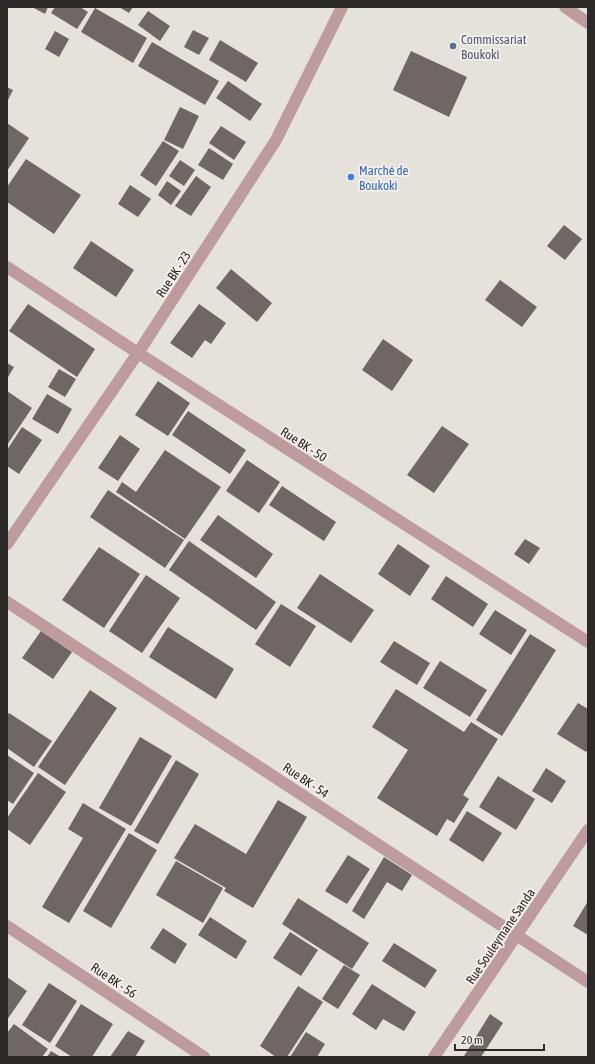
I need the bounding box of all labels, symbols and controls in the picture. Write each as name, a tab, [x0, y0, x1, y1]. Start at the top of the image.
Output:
place label: Commissariat Boukoki	[461, 32, 527, 62]
marker: Commissariat Boukoki	[448, 41, 458, 51]
place label: Marché de Boukoki	[359, 163, 409, 193]
marker: Marché de Boukoki	[346, 172, 356, 182]
street label: Rue BK - 23	[153, 248, 194, 300]
street label: Rue BK - 50	[278, 424, 330, 465]
street label: Rue BK - 54	[280, 760, 331, 801]
street label: Rue Souleymane Sanda	[463, 886, 538, 987]
street label: Rue BK - 56	[88, 960, 139, 1001]
scale bar	[455, 1026, 544, 1052]
text: 20 m	[461, 1033, 483, 1047]

